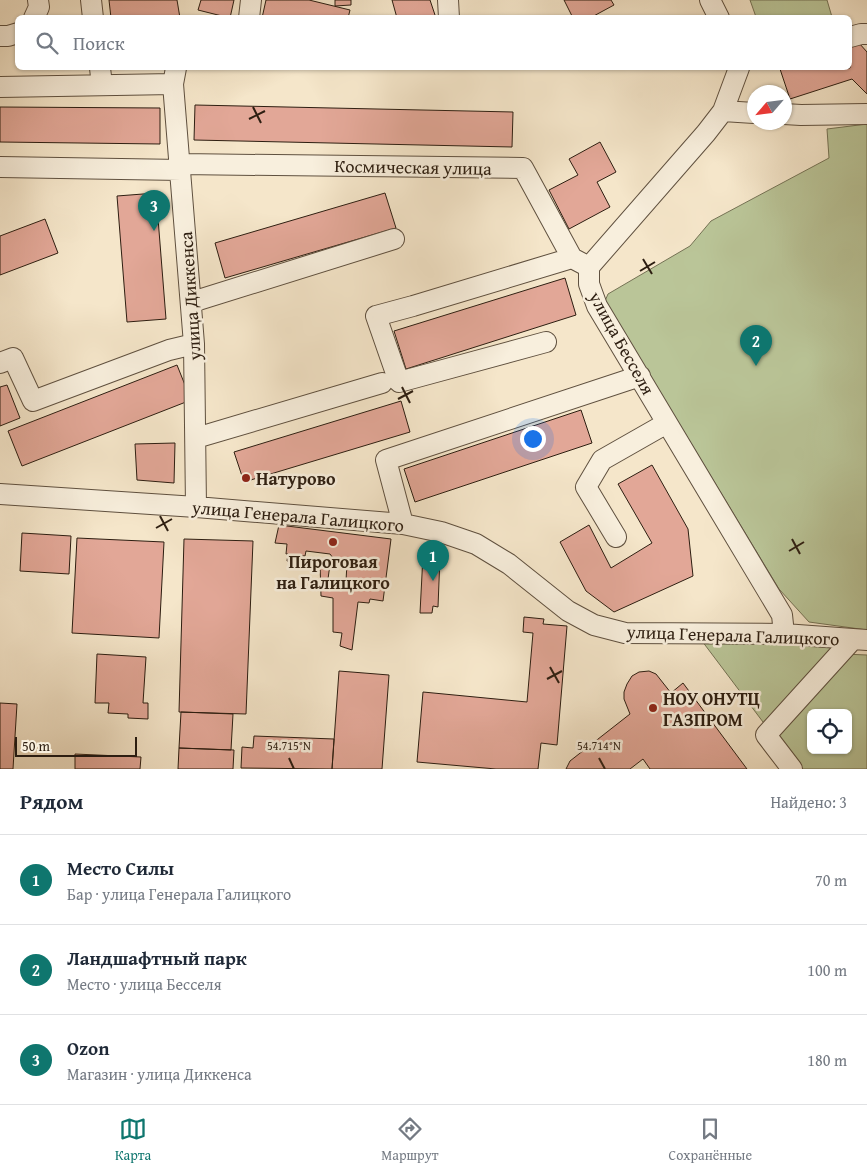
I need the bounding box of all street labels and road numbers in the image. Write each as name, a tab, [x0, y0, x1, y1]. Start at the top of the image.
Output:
street label: Космическая улица	[334, 152, 492, 182]
street label: улица Диккенса	[172, 230, 208, 362]
street label: улица Бесселя	[582, 285, 662, 400]
street label: улица Генерала Галицкого	[190, 493, 405, 539]
street label: улица Генерала Галицкого	[625, 618, 840, 652]

